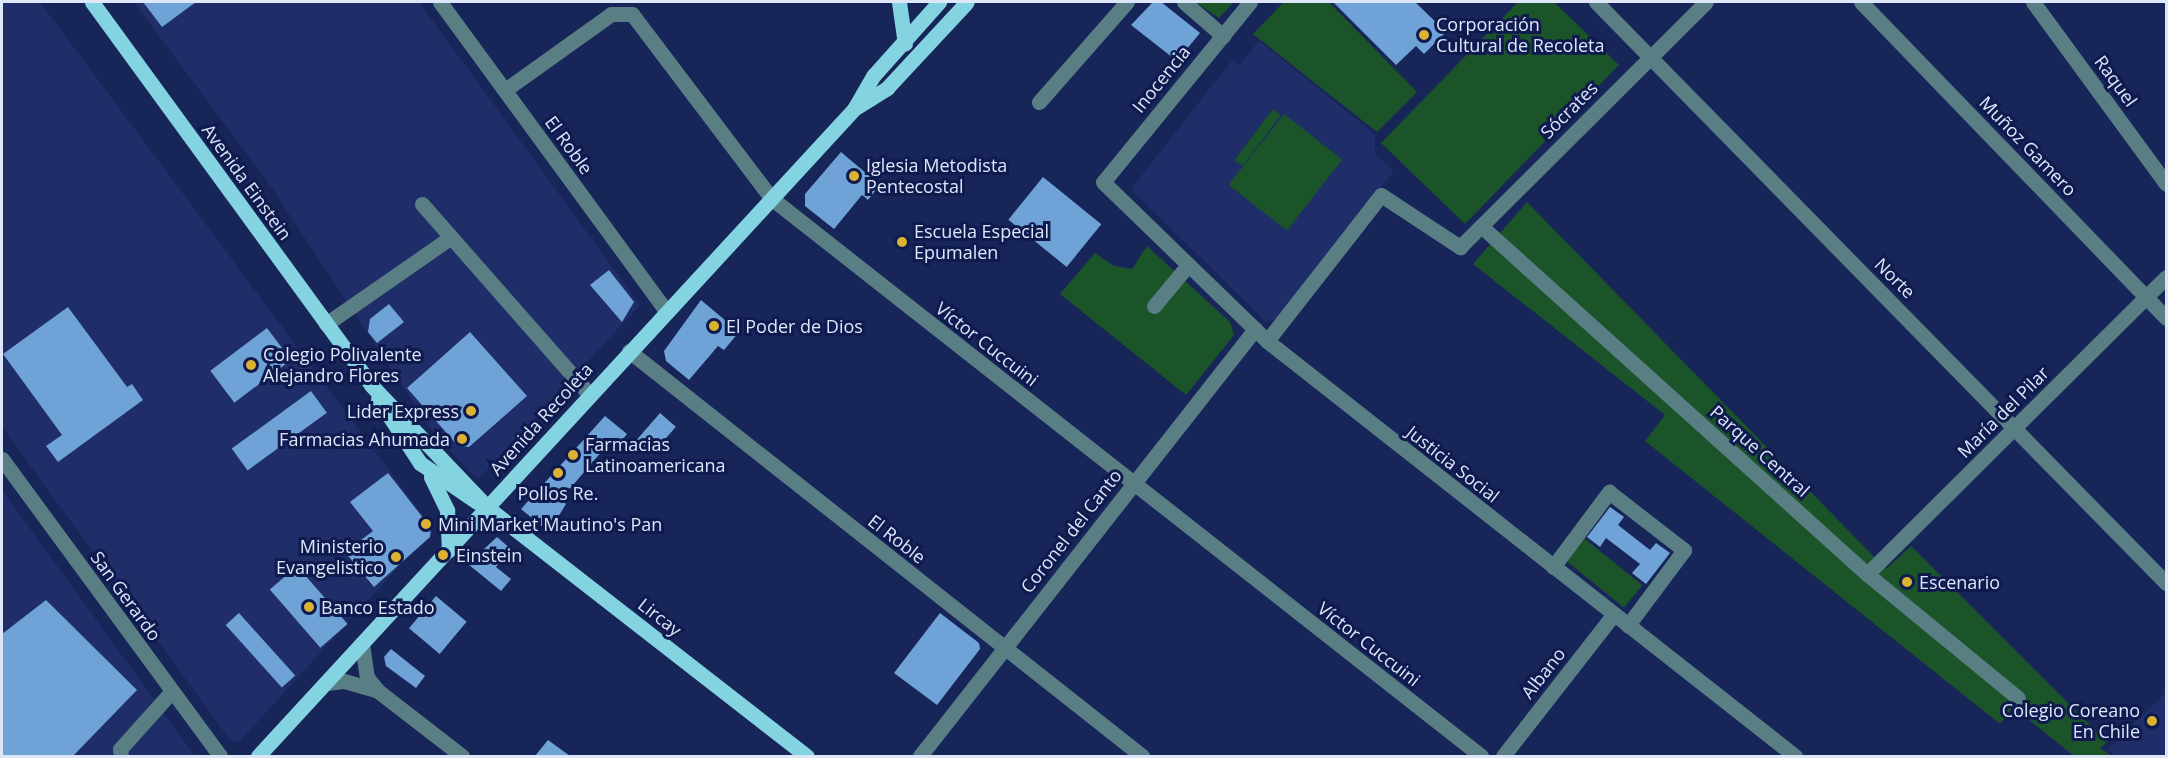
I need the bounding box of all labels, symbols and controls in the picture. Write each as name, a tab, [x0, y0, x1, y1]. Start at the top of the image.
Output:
place label: Corporación Cultural de Recoleta	[1436, 14, 1604, 57]
marker: Corporación Cultural de Recoleta	[1417, 28, 1431, 42]
street label: Inocencia	[1127, 41, 1195, 117]
street label: Raquel	[2090, 51, 2142, 111]
street label: Sócrates	[1536, 77, 1602, 143]
street label: Muñoz Gamero	[1975, 92, 2081, 200]
street label: El Roble	[541, 112, 597, 178]
street label: Avenida Einstein	[198, 120, 296, 244]
place label: Iglesia Metodista Pentecostal	[866, 155, 1007, 198]
marker: Iglesia Metodista Pentecostal	[847, 169, 861, 183]
place label: Escuela Especial Epumalen	[914, 221, 1049, 264]
marker: Escuela Especial Epumalen	[895, 235, 909, 249]
street label: Norte	[1870, 253, 1920, 303]
street label: Víctor Cuccuini	[932, 297, 1042, 391]
place label: El Poder de Dios	[726, 315, 863, 337]
marker: El Poder de Dios	[707, 319, 721, 333]
place label: Colegio Polivalente Alejandro Flores	[263, 344, 422, 386]
marker: Colegio Polivalente Alejandro Flores	[244, 358, 258, 372]
street label: Avenida Recoleta	[485, 358, 597, 480]
street label: María del Pilar	[1953, 362, 2053, 462]
place label: Lider Express	[347, 400, 459, 422]
street label: Parque Central	[1706, 401, 1814, 501]
marker: Lider Express	[464, 404, 478, 418]
street label: Justicia Social	[1402, 421, 1504, 507]
place label: Farmacias Ahumada	[279, 428, 450, 450]
marker: Farmacias Ahumada	[455, 432, 469, 446]
place label: Farmacias Latinoamericana	[585, 434, 726, 476]
marker: Farmacias Latinoamericana	[566, 448, 580, 462]
street label: Coronel del Canto	[1016, 465, 1126, 597]
marker: Pollos Re.	[551, 466, 565, 480]
place label: Pollos Re.	[518, 482, 598, 504]
street label: El Roble	[864, 510, 930, 568]
place label: Mini Market Mautino's Pan	[438, 513, 662, 535]
marker: Mini Market Mautino's Pan	[419, 517, 433, 531]
place label: Ministerio Evangelistico	[276, 536, 384, 578]
place label: Einstein	[456, 544, 522, 566]
marker: Einstein	[434, 546, 452, 564]
street label: San Gerardo	[86, 547, 166, 645]
marker: Ministerio Evangelistico	[389, 550, 403, 564]
place label: Escenario	[1919, 571, 2000, 593]
marker: Escenario	[1900, 575, 1914, 589]
street label: Lircay	[634, 593, 686, 641]
place label: Banco Estado	[321, 596, 435, 618]
street label: Víctor Cuccuini	[1314, 597, 1424, 691]
marker: Banco Estado	[302, 600, 316, 614]
street label: Albano	[1516, 643, 1570, 703]
place label: Colegio Coreano En Chile	[2002, 700, 2140, 742]
marker: Colegio Coreano En Chile	[2145, 714, 2159, 728]

